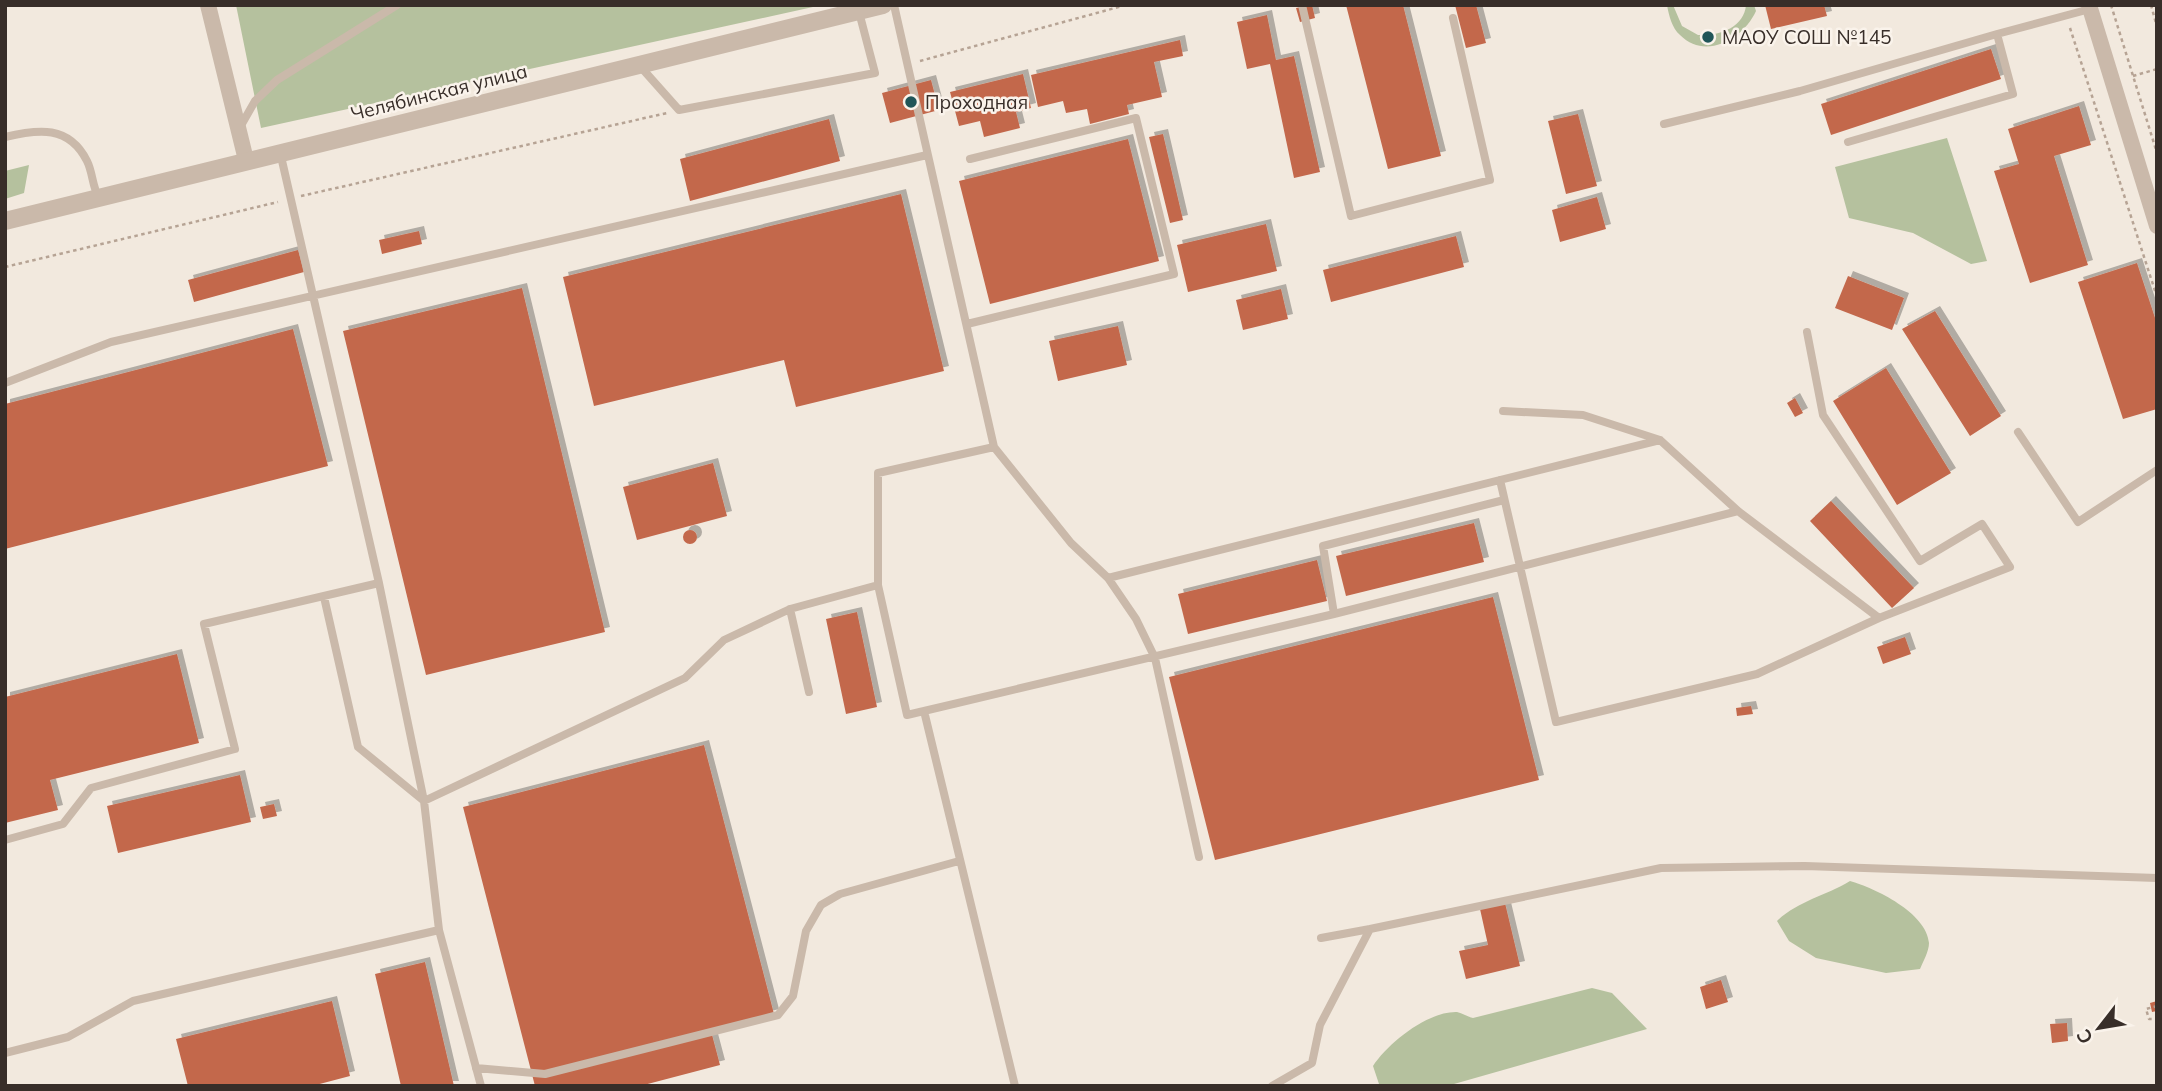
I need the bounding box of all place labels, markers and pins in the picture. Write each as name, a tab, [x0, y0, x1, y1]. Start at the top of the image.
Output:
place label: МАОУ СОШ №145	[1722, 25, 1891, 49]
marker: МАОУ СОШ №145	[1700, 29, 1716, 45]
place label: Проходная	[925, 90, 1028, 114]
marker: Проходная	[903, 94, 919, 110]

